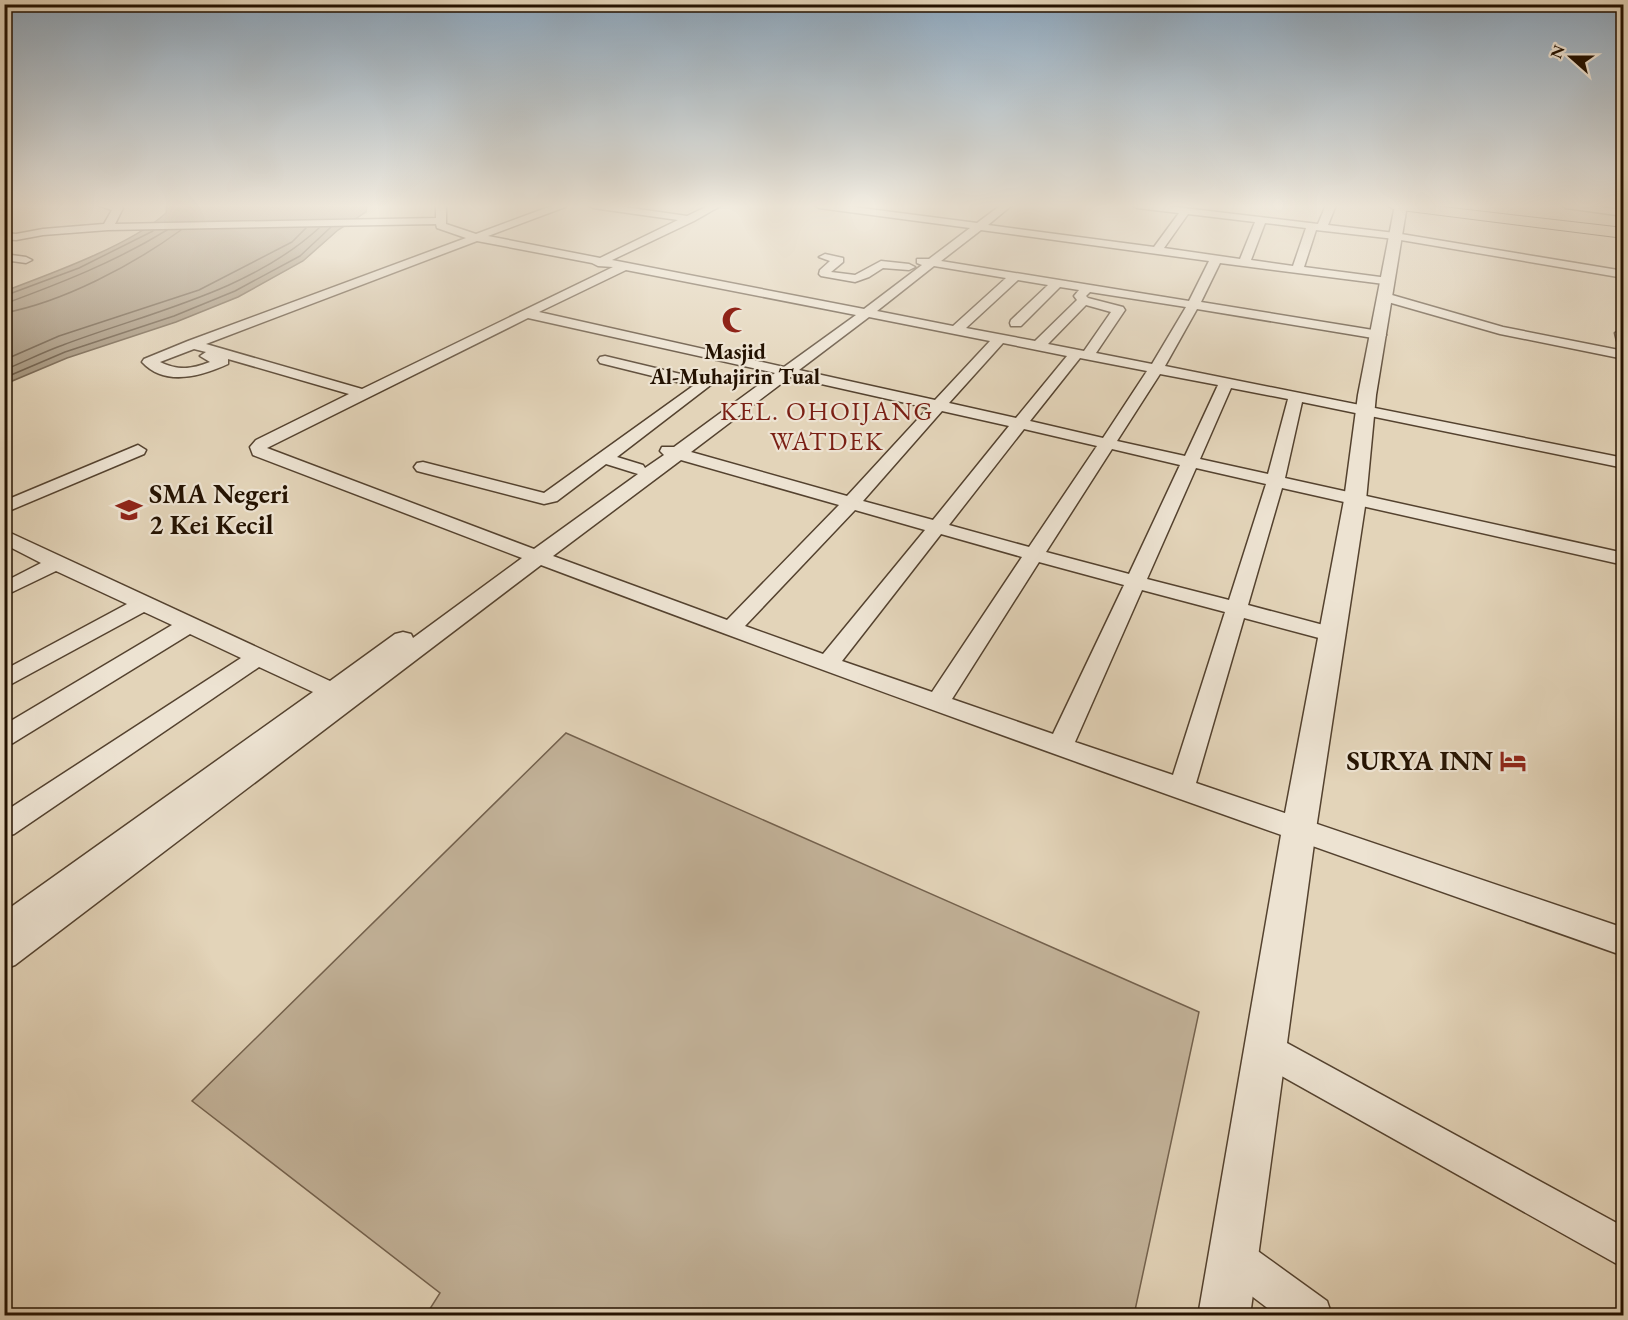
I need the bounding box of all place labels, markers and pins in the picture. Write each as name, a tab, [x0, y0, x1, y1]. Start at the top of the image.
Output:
mosque icon: Masjid Al-Muhajirin Tual	[720, 305, 750, 335]
place label: Masjid Al-Muhajirin Tual	[649, 337, 820, 391]
place label: SMA Negeri 2 Kei Kecil	[149, 476, 289, 542]
school or university icon: SMA Negeri 2 Kei Kecil	[114, 495, 144, 525]
place label: SURYA INN	[1346, 743, 1493, 778]
hotel icon: SURYA INN	[1498, 746, 1528, 776]

